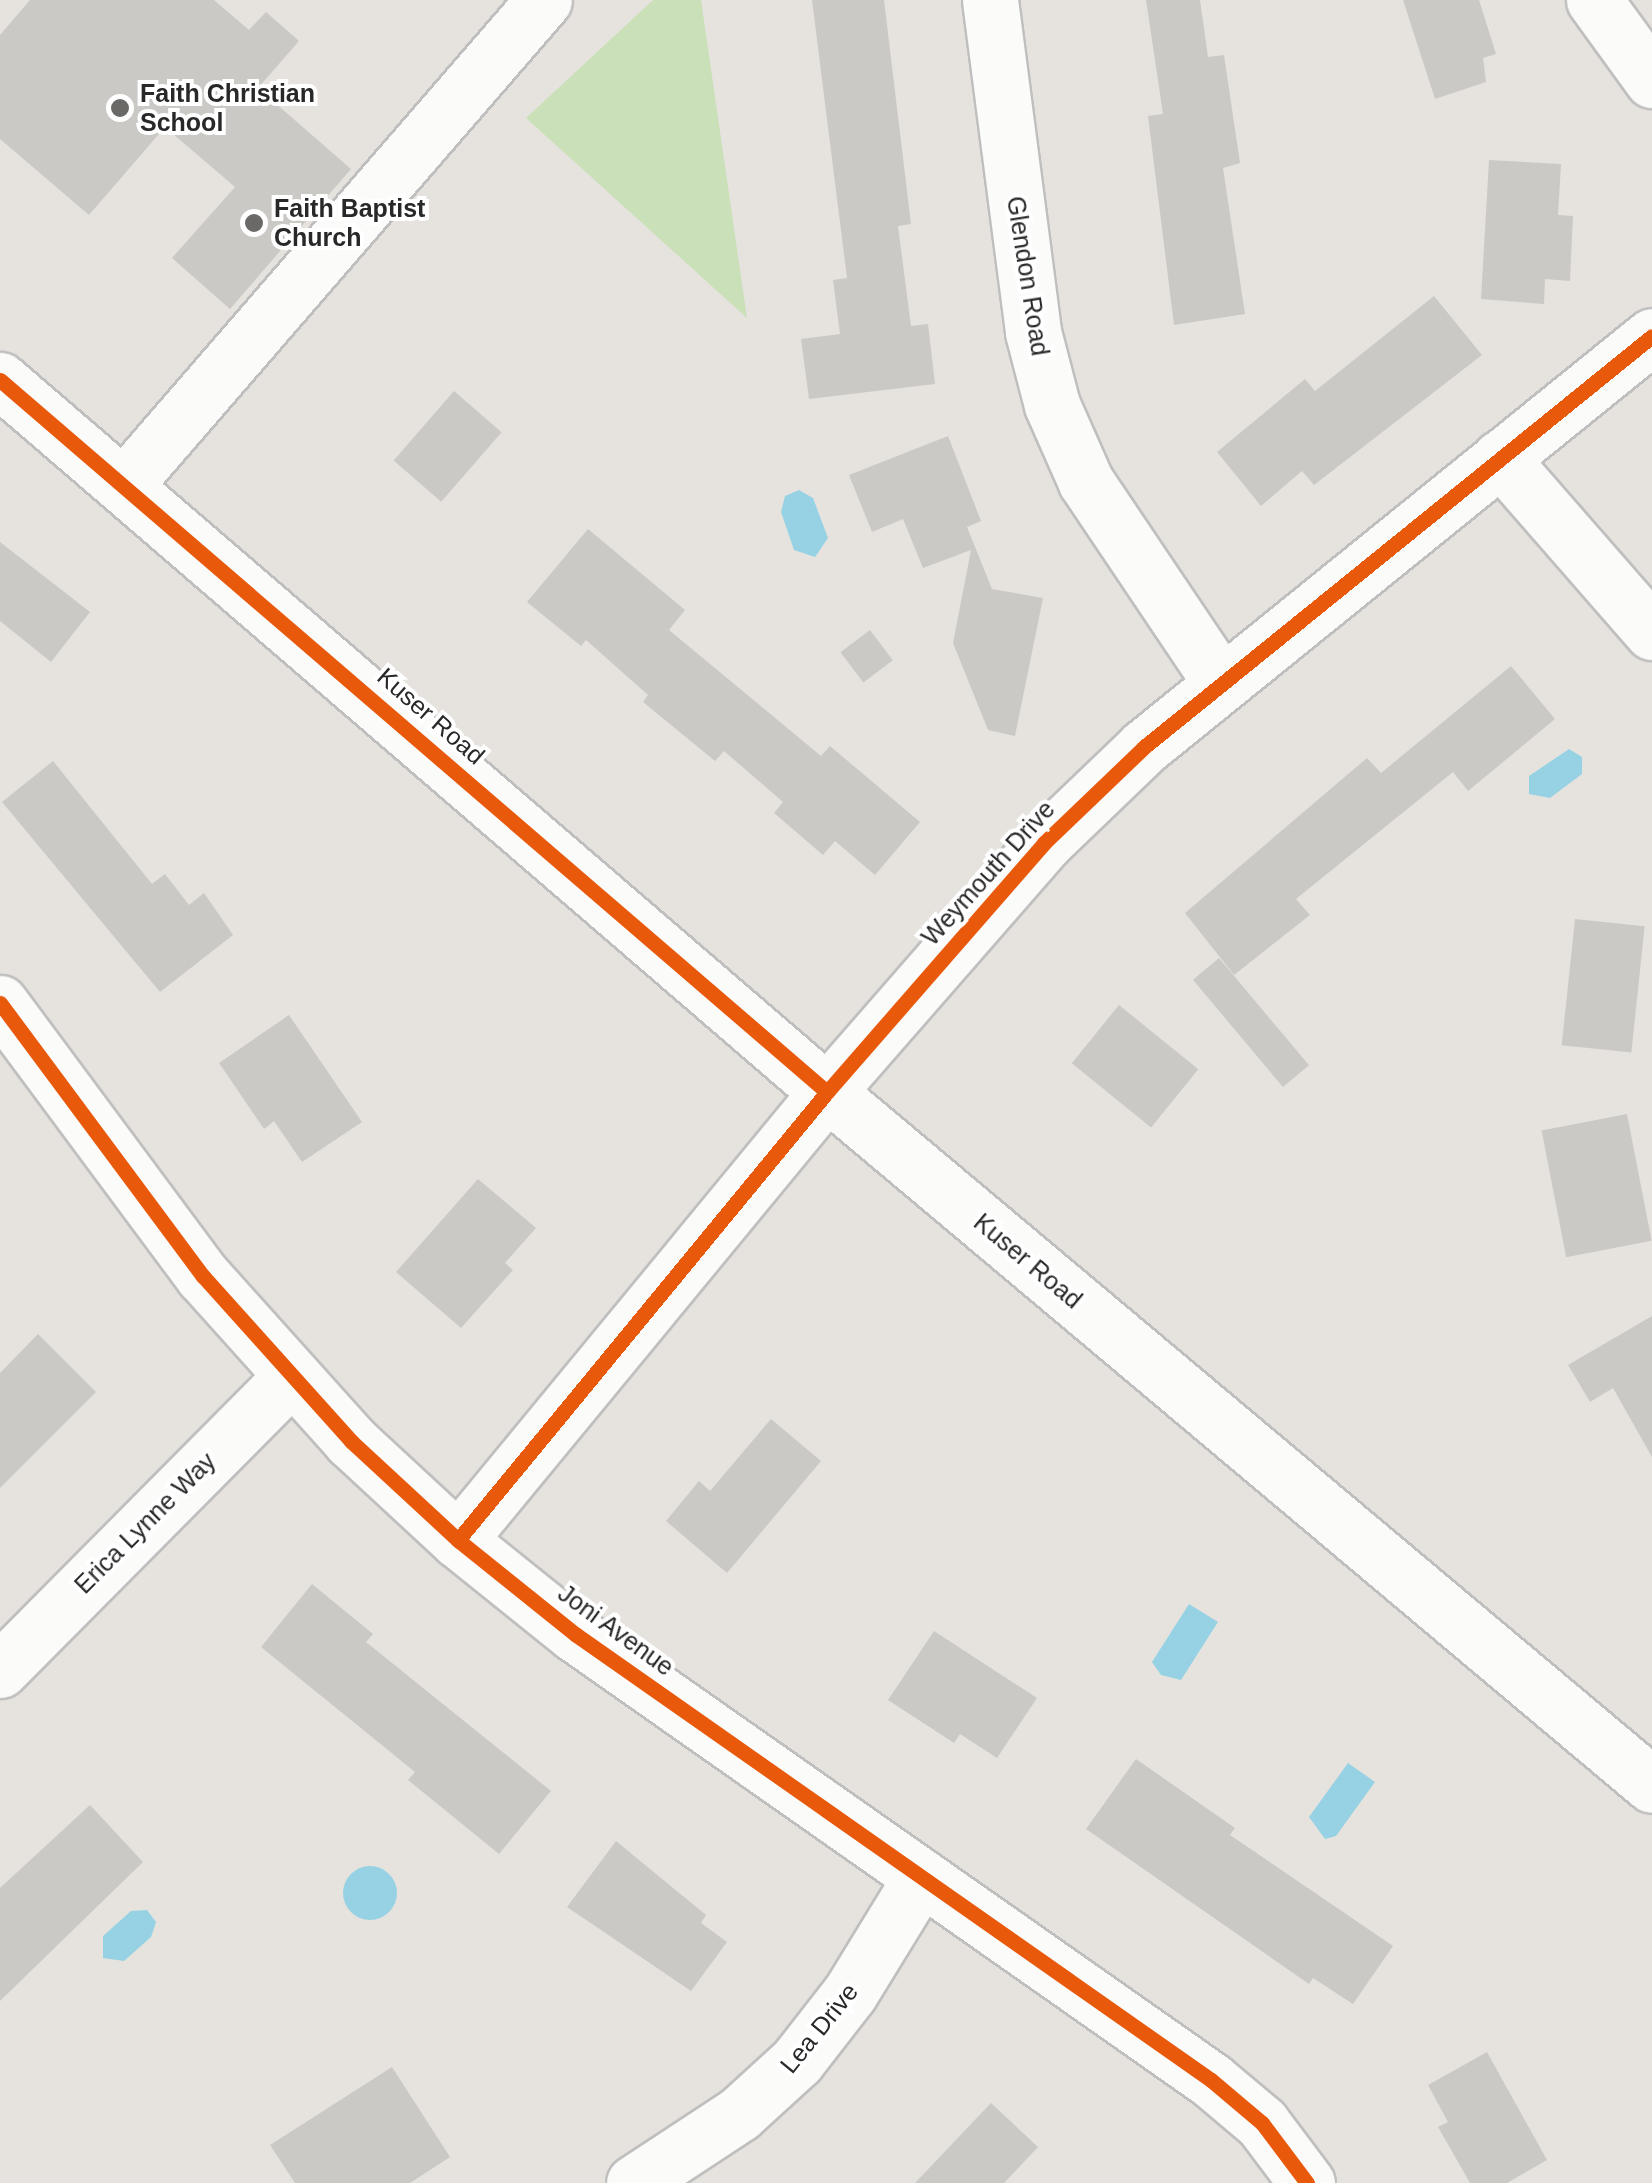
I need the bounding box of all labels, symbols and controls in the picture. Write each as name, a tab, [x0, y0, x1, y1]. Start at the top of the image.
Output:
place label: Faith Christian School	[140, 79, 315, 138]
marker: Faith Christian School	[109, 97, 131, 119]
place label: Faith Baptist Church	[274, 194, 425, 253]
street label: Glendon Road	[1001, 194, 1055, 358]
marker: Faith Baptist Church	[243, 212, 265, 234]
street label: Kuser Road	[371, 661, 491, 771]
street label: Weymouth Drive	[915, 794, 1061, 952]
street label: Kuser Road	[968, 1207, 1088, 1315]
street label: Erica Lynne Way	[68, 1446, 222, 1600]
street label: Joni Avenue	[552, 1578, 680, 1682]
street label: Lea Drive	[774, 1977, 864, 2079]

